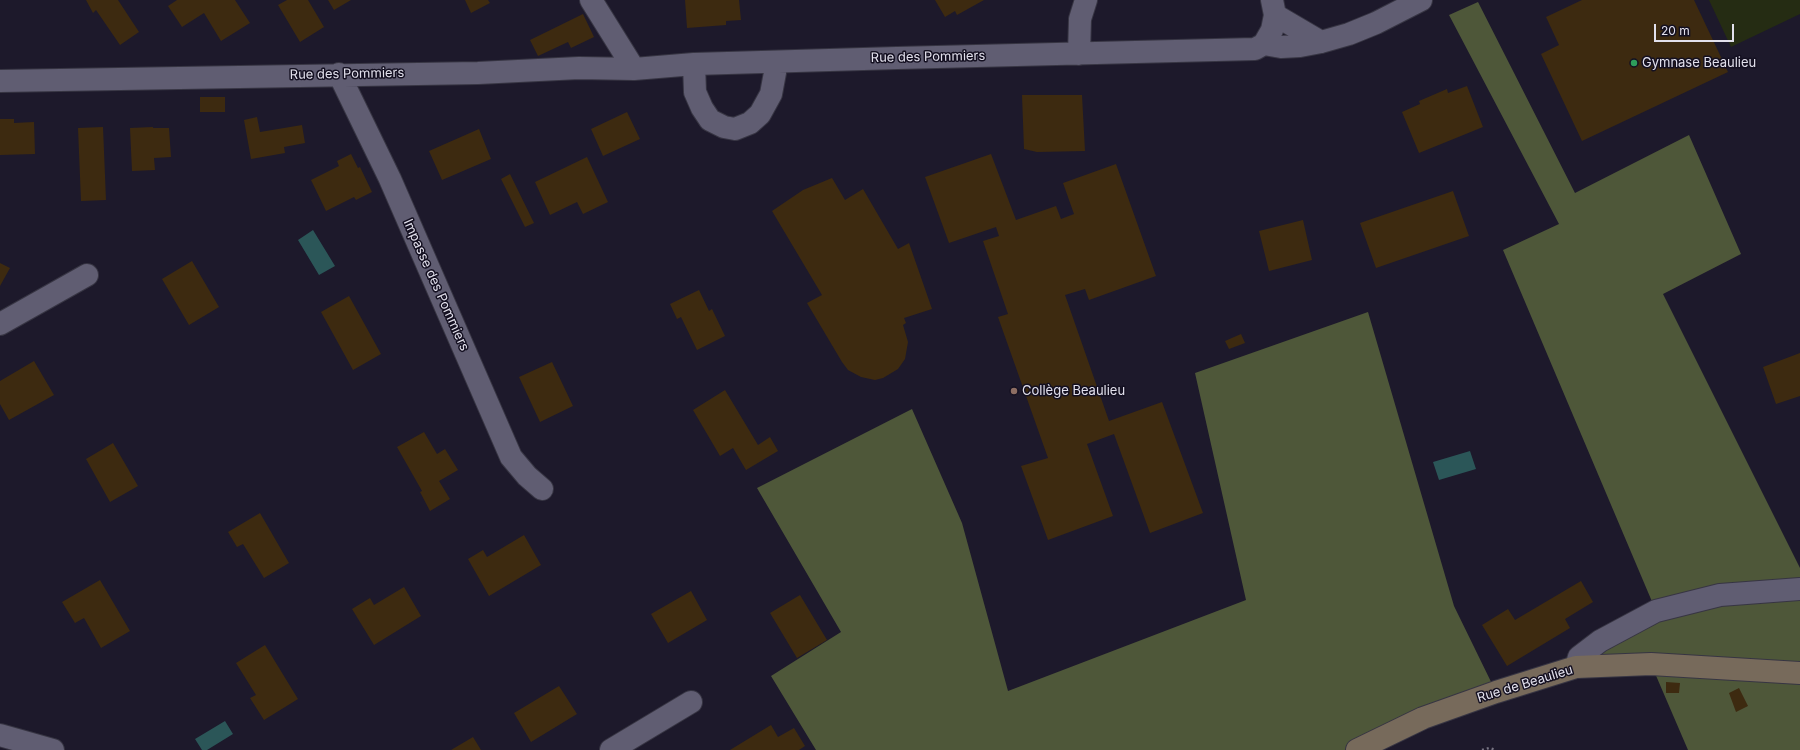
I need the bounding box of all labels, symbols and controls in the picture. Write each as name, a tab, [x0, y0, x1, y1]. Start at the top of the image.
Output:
scale bar	[1656, 16, 1736, 42]
text: 20 m	[1661, 23, 1690, 38]
street label: Rue des Pommiers	[871, 48, 985, 66]
place label: Gymnase Beaulieu	[1642, 55, 1756, 71]
marker: Gymnase Beaulieu	[1629, 58, 1639, 68]
street label: Rue des Pommiers	[290, 65, 404, 83]
street label: Impasse des Pommiers	[400, 217, 472, 353]
place label: Collège Beaulieu	[1022, 383, 1125, 399]
marker: Collège Beaulieu	[1009, 386, 1019, 396]
street label: Rue de Beaulieu	[1475, 662, 1575, 706]

